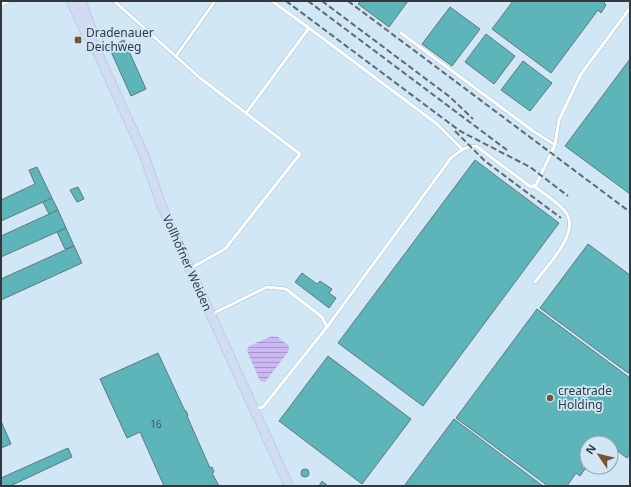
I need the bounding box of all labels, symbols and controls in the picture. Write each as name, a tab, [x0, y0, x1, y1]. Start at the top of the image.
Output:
place label: Dradenauer Deichweg	[86, 24, 154, 55]
marker: Dradenauer Deichweg	[73, 35, 83, 45]
street label: Vollhöfner Weiden	[159, 212, 216, 314]
place label: creatrade Holding	[558, 382, 612, 413]
marker: creatrade Holding	[545, 393, 555, 403]
house number: 16	[150, 417, 162, 431]
north arrow	[579, 435, 619, 475]
text: N	[582, 441, 599, 457]

